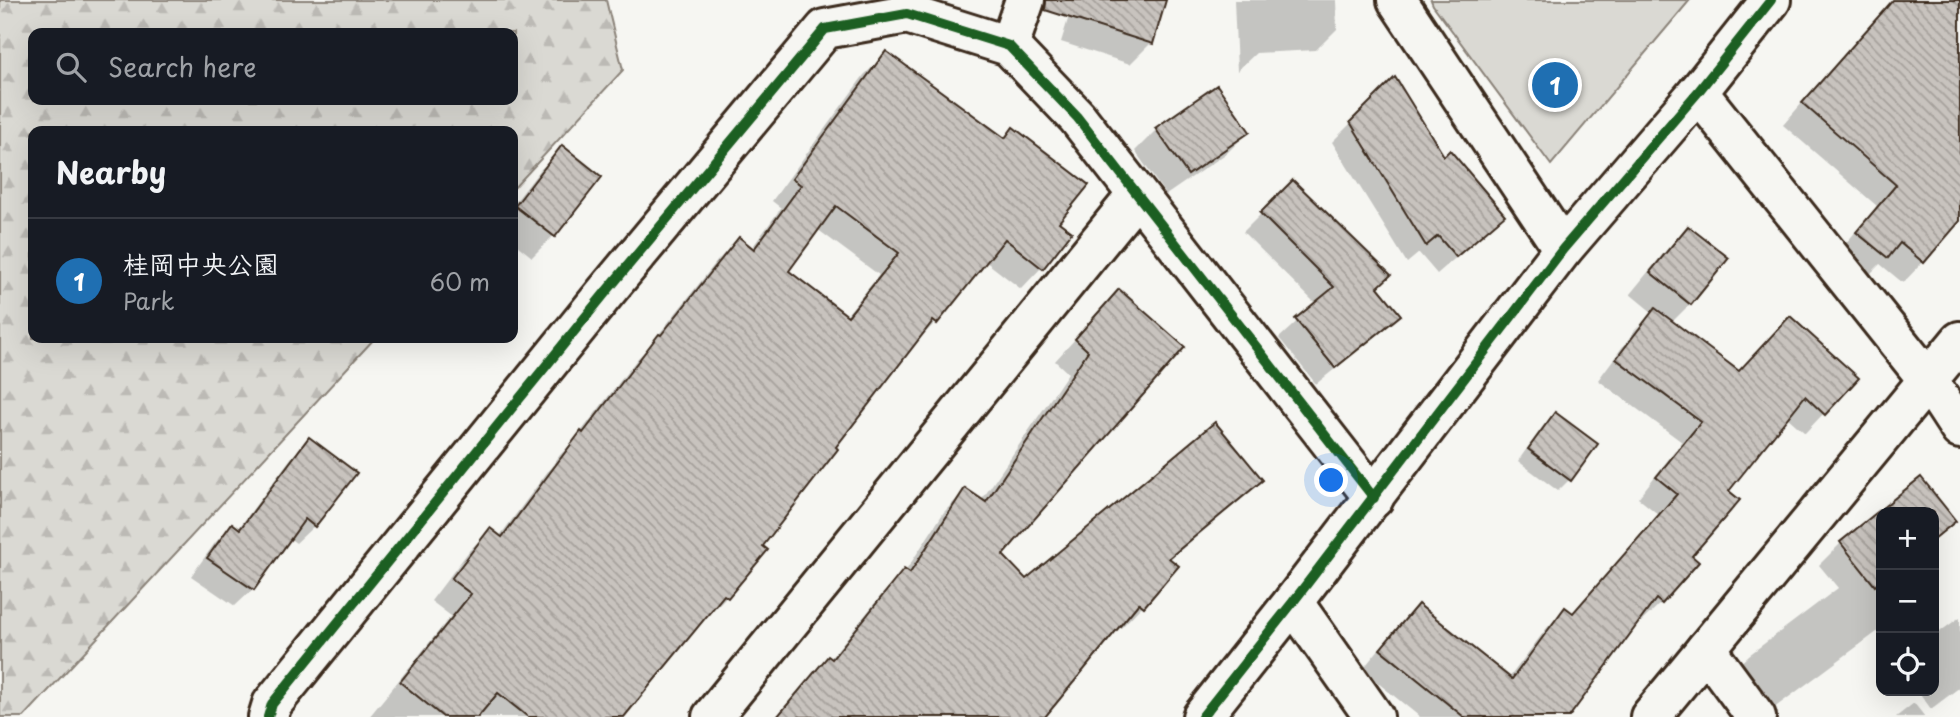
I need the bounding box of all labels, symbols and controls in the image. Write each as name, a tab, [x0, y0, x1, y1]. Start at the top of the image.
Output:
search box	[28, 28, 518, 105]
text: Search here	[108, 47, 257, 86]
icon: search	[52, 48, 90, 86]
pin: 1	[1532, 59, 1578, 111]
text: Nearby	[56, 149, 166, 194]
text: 桂岡中央公園	[123, 244, 279, 283]
text: 1	[74, 264, 85, 299]
text: 60 m	[430, 264, 490, 299]
text: Park	[123, 283, 174, 318]
your location	[1314, 463, 1348, 497]
map controls	[1876, 507, 1939, 696]
button: +	[1876, 507, 1939, 570]
button: −	[1876, 570, 1939, 633]
button: locate	[1876, 633, 1939, 696]

